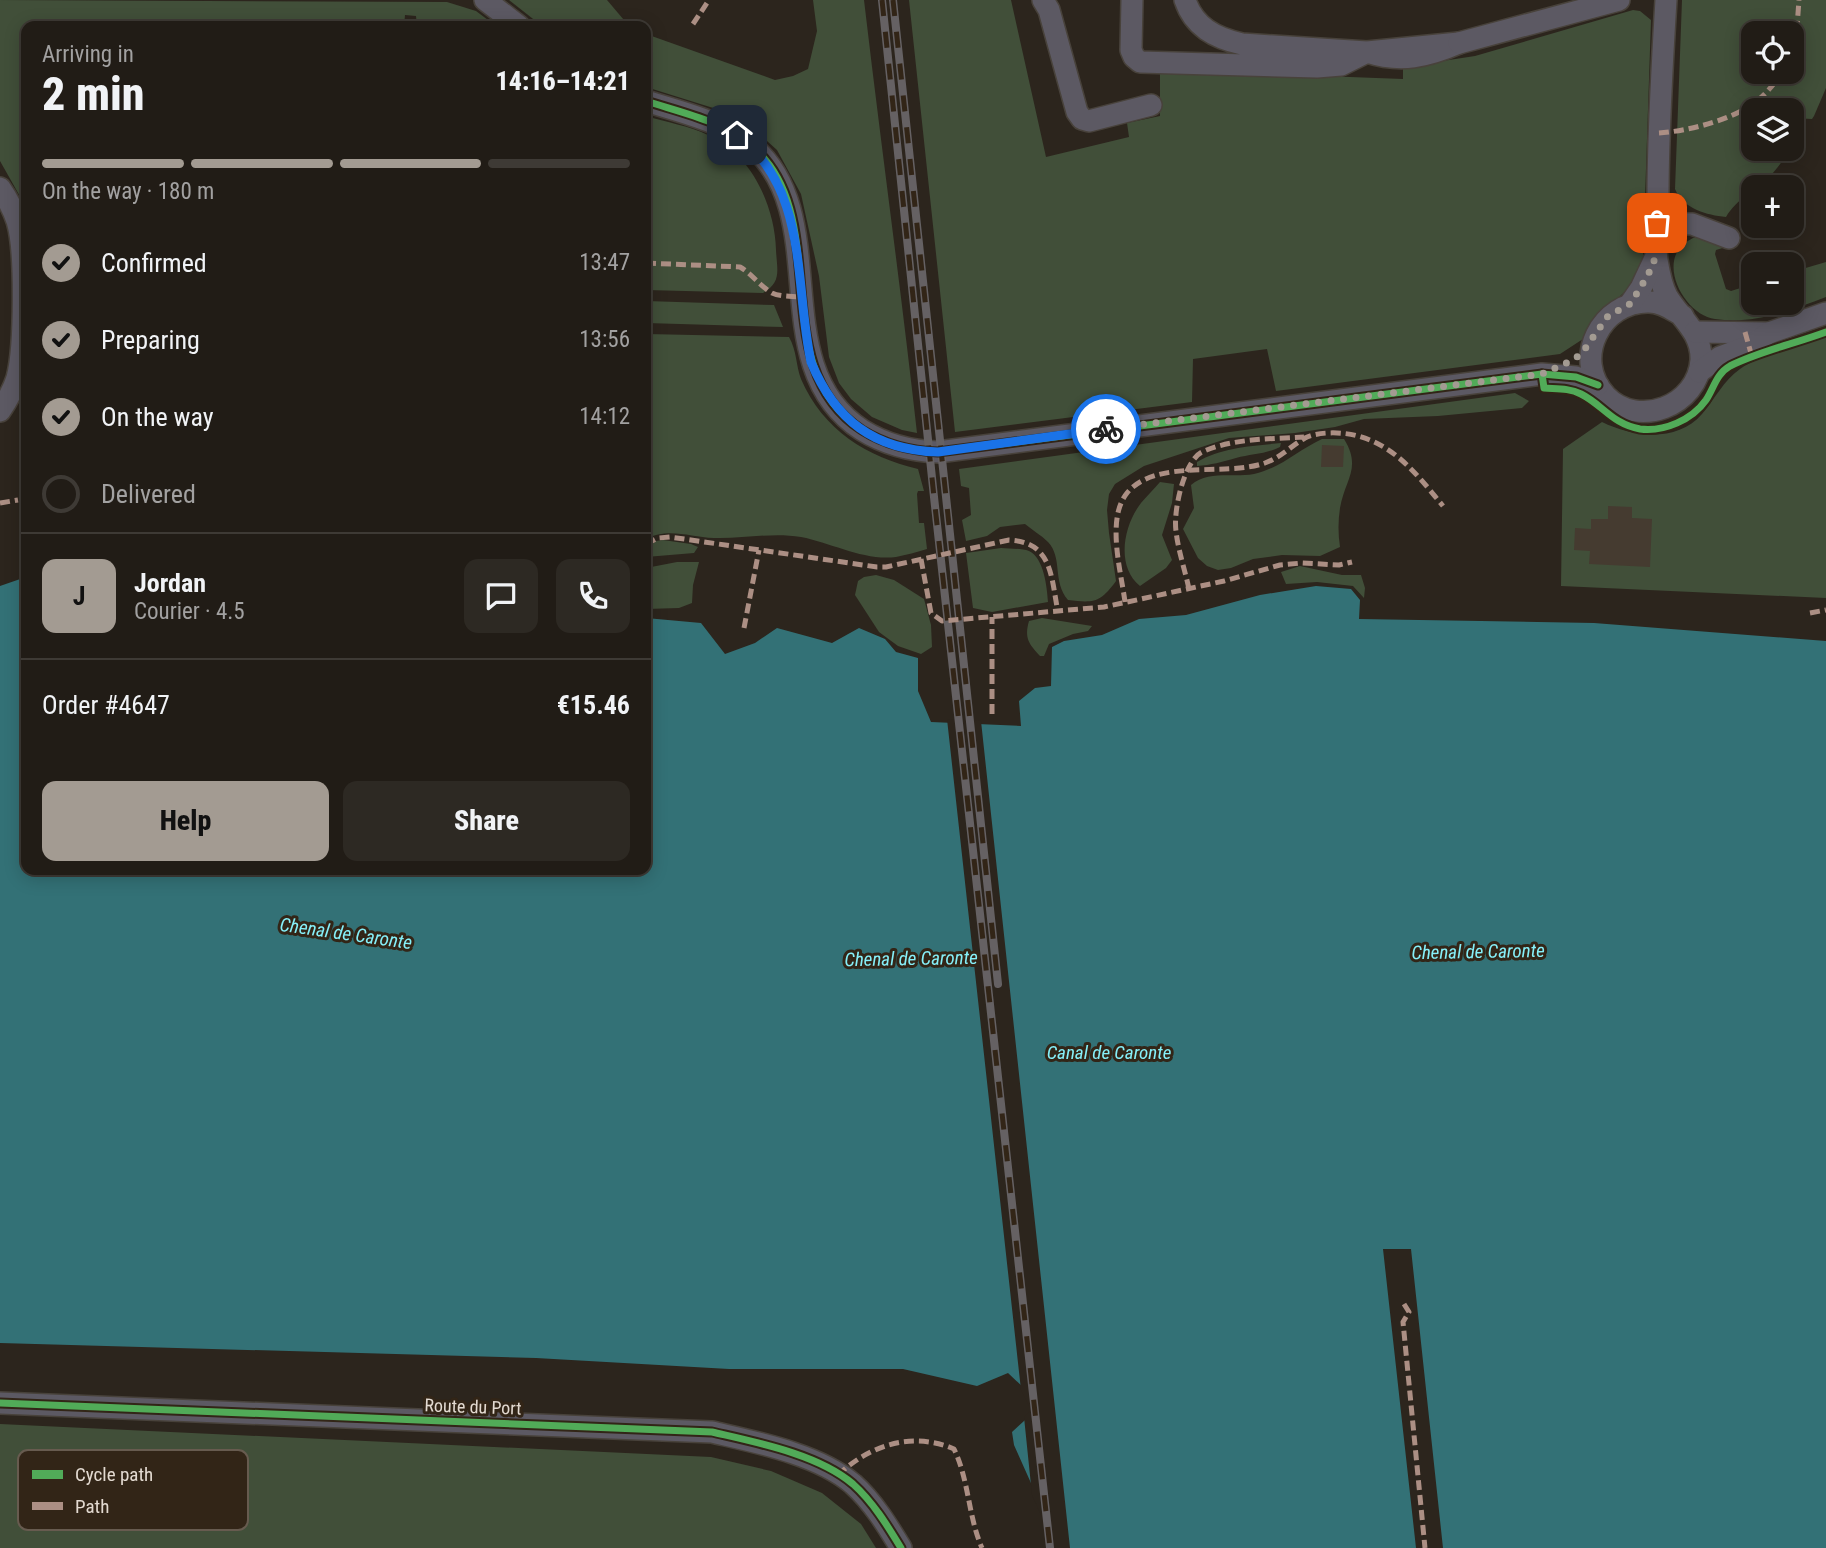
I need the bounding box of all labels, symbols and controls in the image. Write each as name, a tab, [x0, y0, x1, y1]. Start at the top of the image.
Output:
map controls	[1741, 21, 1804, 315]
button: locate	[1741, 21, 1804, 84]
text: Arriving in	[42, 41, 134, 68]
text: 14:16–14:21	[496, 66, 630, 96]
text: 2 min	[42, 67, 145, 121]
button: layers	[1741, 98, 1804, 161]
pin	[707, 105, 767, 165]
icon: home	[718, 116, 756, 154]
button: +	[1741, 175, 1804, 238]
text: On the way · 180 m	[42, 178, 214, 205]
pin	[1627, 193, 1687, 253]
icon: bag	[1638, 204, 1676, 242]
icon: check	[42, 244, 80, 282]
text: Confirmed	[101, 248, 207, 278]
text: 13:47	[579, 249, 630, 276]
button: −	[1741, 252, 1804, 315]
icon: check	[42, 321, 80, 359]
text: Preparing	[101, 325, 200, 355]
text: 13:56	[579, 326, 630, 353]
courier	[1071, 394, 1141, 464]
icon: check	[42, 398, 80, 436]
text: On the way	[101, 402, 214, 432]
text: 14:12	[579, 403, 630, 430]
icon: bike	[1087, 410, 1125, 448]
text: Delivered	[101, 479, 196, 509]
button: chat	[464, 559, 538, 633]
button: phone	[556, 559, 630, 633]
text: Jordan	[134, 568, 206, 598]
text: J	[73, 581, 85, 611]
text: Courier · 4.5	[134, 598, 245, 625]
text: Order #4647	[42, 690, 170, 720]
text: €15.46	[557, 690, 630, 720]
button: Help	[42, 781, 329, 861]
button: Share	[343, 781, 630, 861]
water label: Chenal de Caronte	[278, 913, 414, 954]
water label: Chenal de Caronte	[1411, 939, 1545, 964]
water label: Chenal de Caronte	[844, 946, 978, 971]
water label: Canal de Caronte	[1047, 1041, 1171, 1064]
street label: Route du Port	[424, 1394, 522, 1419]
legend	[18, 1450, 248, 1530]
text: Cycle path	[75, 1463, 153, 1486]
text: Path	[75, 1495, 109, 1518]

